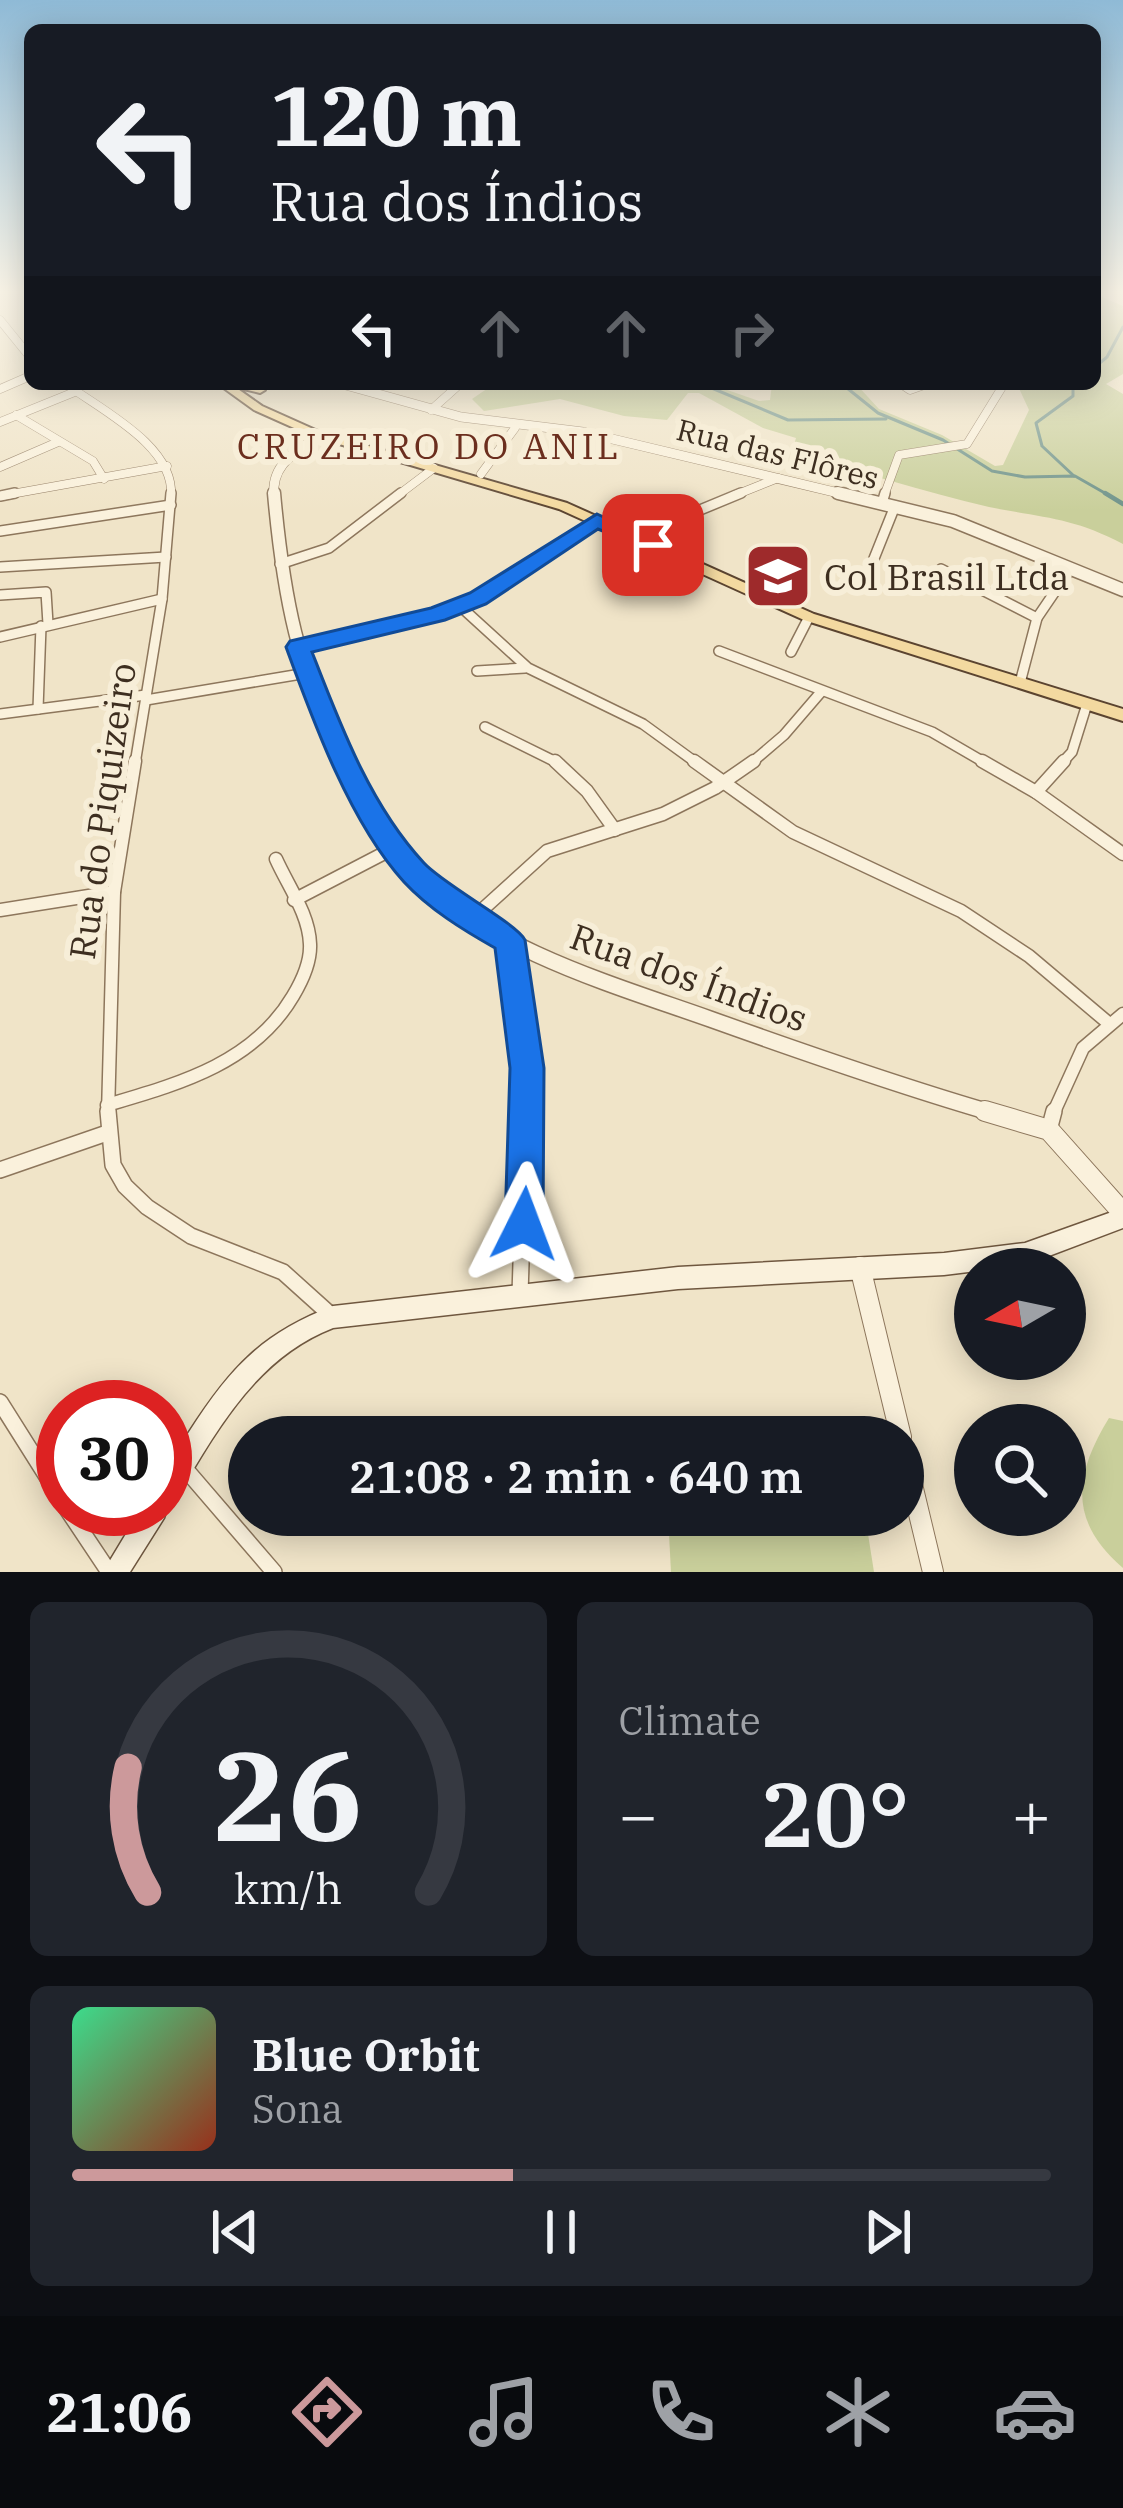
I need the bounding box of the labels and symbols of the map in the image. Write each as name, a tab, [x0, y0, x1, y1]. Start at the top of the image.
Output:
street label: Rua das Flôres	[673, 409, 883, 497]
district label: CRUZEIRO DO ANIL	[237, 422, 621, 469]
pin	[602, 494, 704, 596]
school or university icon: Col Brasil Ltda	[743, 541, 813, 611]
place label: Col Brasil Ltda	[824, 553, 1070, 600]
street label: Rua do Piquizeiro	[58, 660, 146, 962]
street label: Rua dos Índios	[564, 912, 814, 1042]
position arrow	[461, 1161, 587, 1287]
north arrow	[954, 1248, 1086, 1380]
speed limit sign: 30	[36, 1380, 192, 1536]

